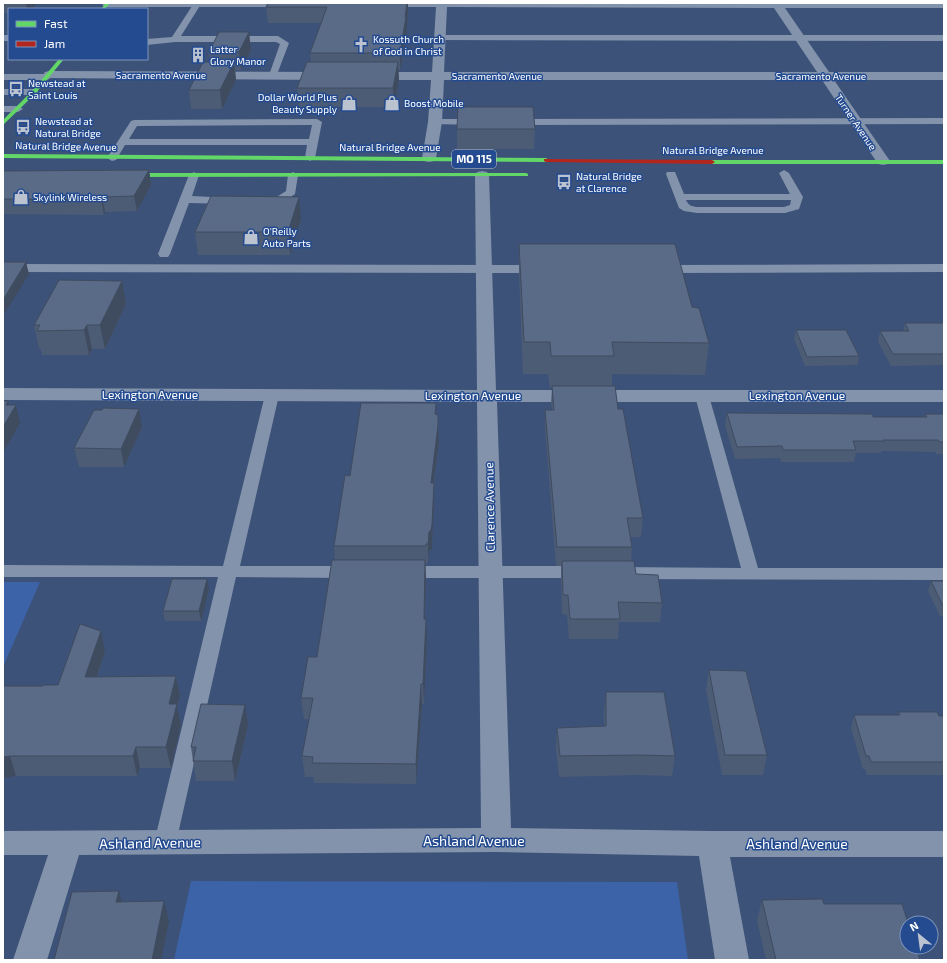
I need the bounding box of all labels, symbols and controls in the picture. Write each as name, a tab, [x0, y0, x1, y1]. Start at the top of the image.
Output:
legend	[8, 8, 148, 60]
text: Fast	[44, 16, 68, 30]
place label: Kossuth Church of God in Christ	[373, 33, 444, 57]
text: Jam	[44, 36, 65, 50]
church icon: Kossuth Church of God in Christ	[352, 36, 370, 54]
place label: Latter Glory Manor	[210, 43, 266, 67]
building icon: Latter Glory Manor	[189, 46, 207, 64]
street label: Sacramento Avenue	[116, 69, 206, 81]
street label: Sacramento Avenue	[452, 70, 542, 82]
street label: Sacramento Avenue	[776, 70, 866, 82]
place label: Newstead at Saint Louis	[28, 77, 86, 101]
bus stop icon: Newstead at Saint Louis	[7, 80, 25, 98]
place label: Dollar World Plus Beauty Supply	[258, 91, 338, 115]
street label: Turner Avenue	[833, 92, 879, 152]
shop icon: Dollar World Plus Beauty Supply	[340, 94, 358, 112]
shop icon: Boost Mobile	[383, 94, 401, 112]
place label: Boost Mobile	[404, 97, 464, 109]
place label: Newstead at Natural Bridge	[35, 115, 101, 139]
bus stop icon: Newstead at Natural Bridge	[14, 118, 32, 136]
street label: Natural Bridge Avenue	[15, 139, 117, 153]
street label: Natural Bridge Avenue	[339, 141, 441, 153]
street label: Natural Bridge Avenue	[662, 144, 764, 156]
road number: MO 115	[452, 150, 496, 168]
place label: Natural Bridge at Clarence	[576, 170, 642, 194]
bus stop icon: Natural Bridge at Clarence	[555, 173, 573, 191]
shop icon: Skylink Wireless	[12, 188, 30, 206]
place label: Skylink Wireless	[33, 191, 107, 203]
place label: O'Reilly Auto Parts	[263, 225, 311, 249]
shop icon: O'Reilly Auto Parts	[242, 228, 260, 246]
street label: Lexington Avenue	[102, 387, 198, 401]
street label: Lexington Avenue	[425, 388, 521, 402]
street label: Lexington Avenue	[749, 388, 845, 402]
street label: Clarence Avenue	[481, 462, 497, 552]
street label: Ashland Avenue	[423, 832, 525, 849]
street label: Ashland Avenue	[99, 833, 201, 852]
street label: Ashland Avenue	[746, 835, 848, 852]
north arrow	[899, 915, 939, 955]
text: N	[907, 918, 921, 933]

